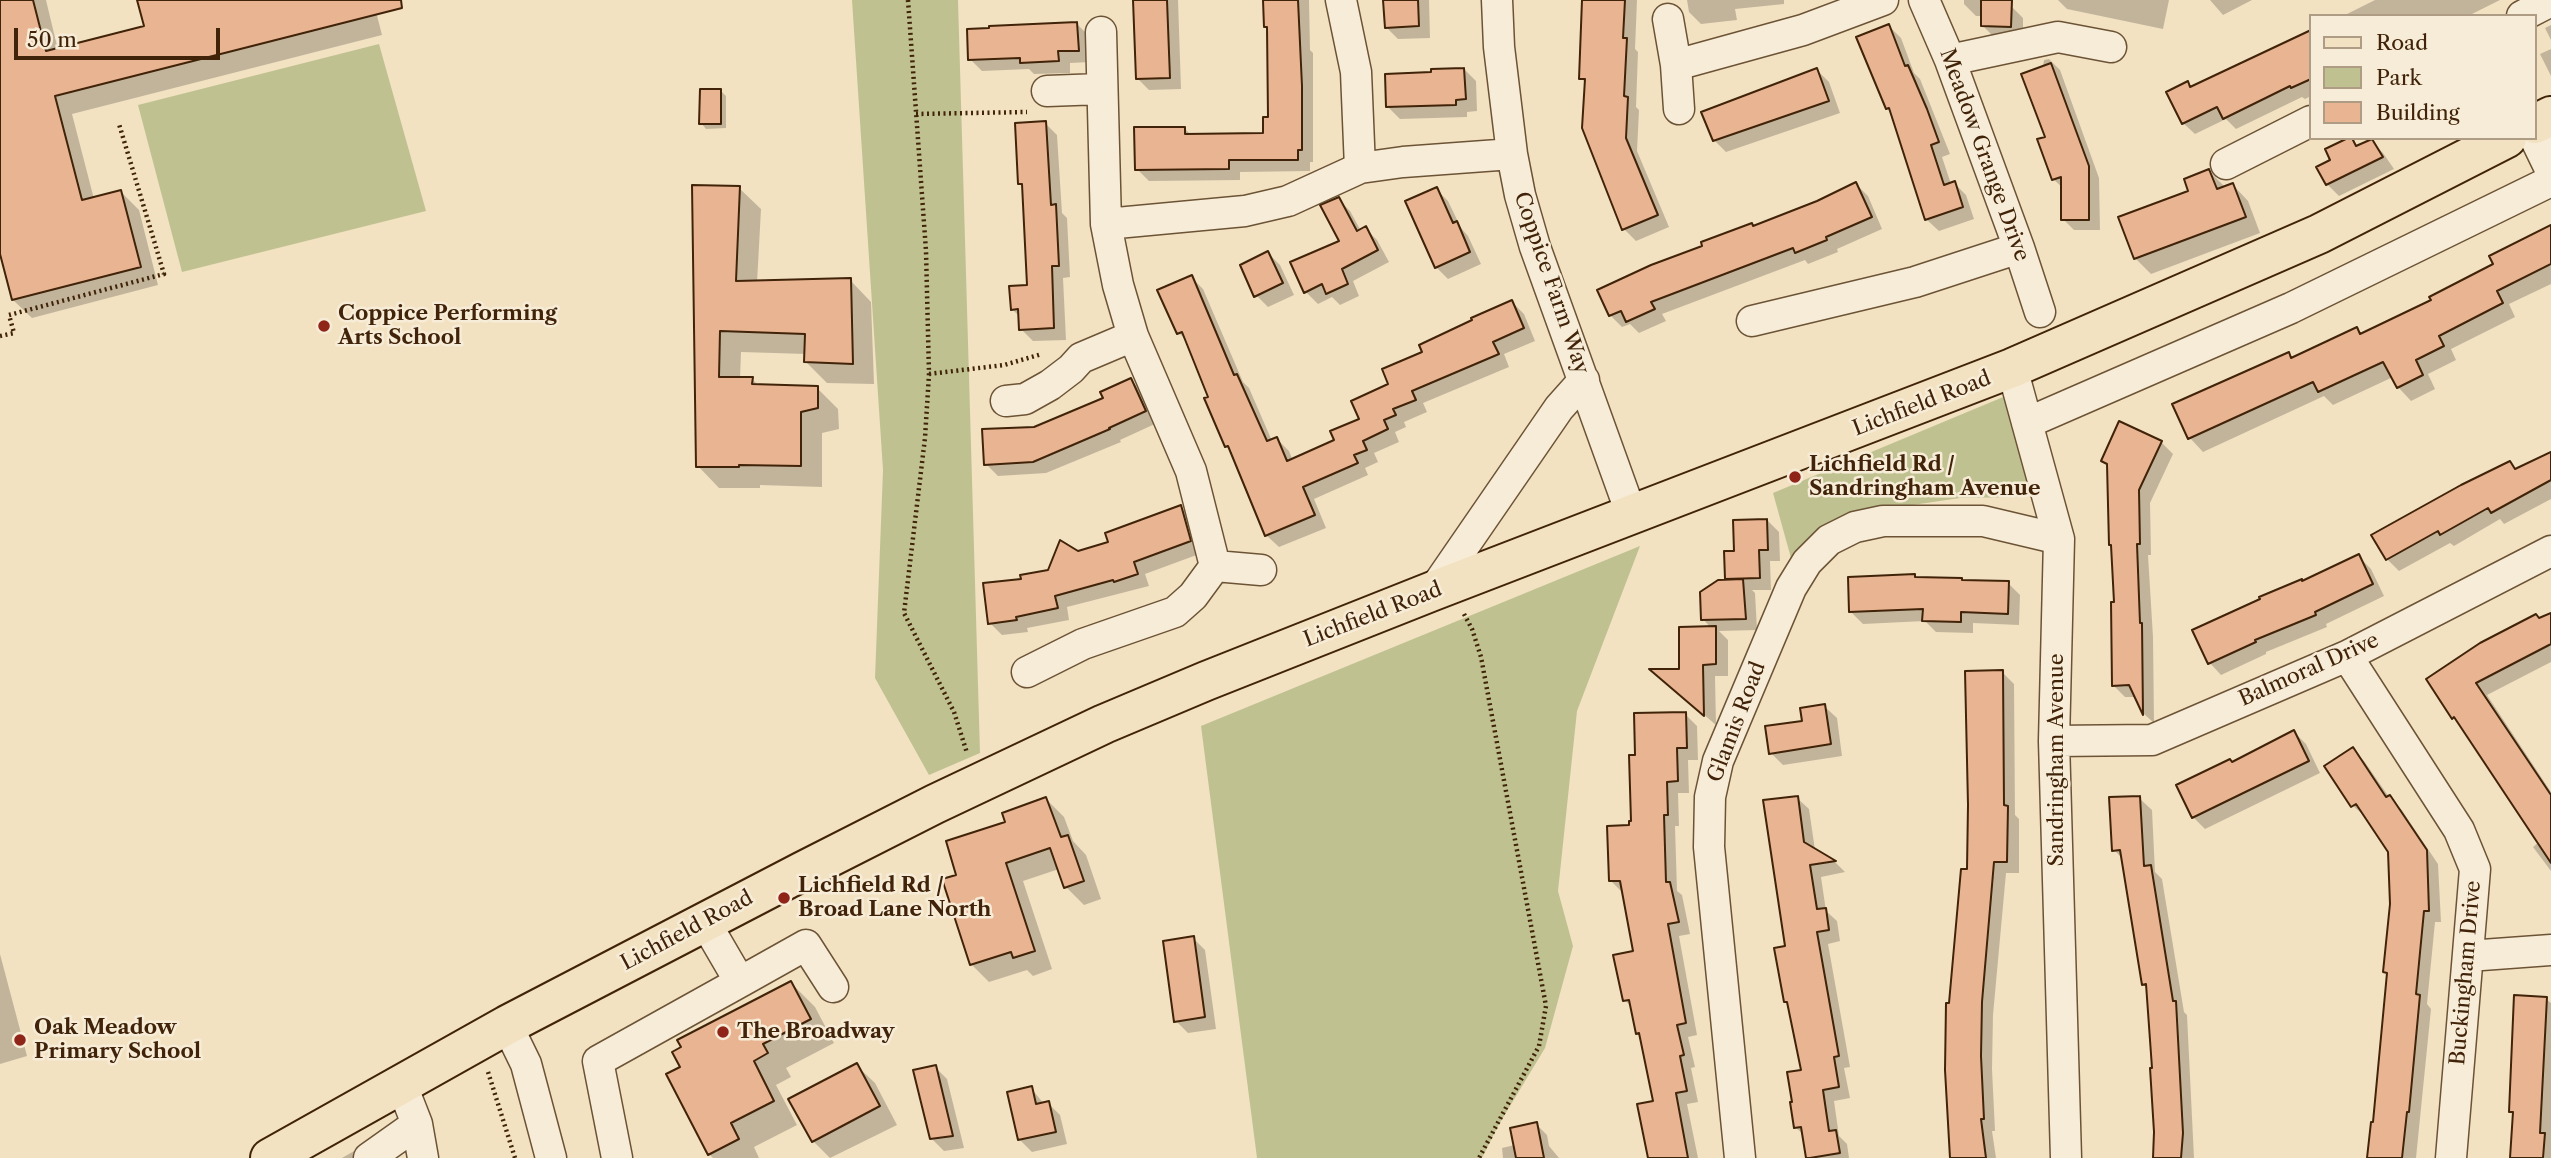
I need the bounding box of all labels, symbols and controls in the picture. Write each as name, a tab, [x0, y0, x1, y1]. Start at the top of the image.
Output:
scale bar	[18, 14, 224, 58]
legend	[2310, 14, 2537, 140]
text: 50 m	[27, 27, 77, 52]
text: Road	[2376, 30, 2428, 55]
street label: Meadow Grange Drive	[1934, 45, 2034, 265]
text: Park	[2376, 65, 2422, 90]
text: Building	[2376, 100, 2460, 125]
street label: Coppice Farm Way	[1508, 189, 1594, 377]
place label: Coppice Performing Arts School	[338, 301, 557, 351]
marker: Coppice Performing Arts School	[316, 318, 332, 334]
street label: Lichfield Road	[1849, 366, 1995, 442]
place label: Lichfield Rd / Sandringham Avenue	[1809, 452, 2040, 502]
marker: Lichfield Rd / Sandringham Avenue	[1787, 469, 1803, 485]
street label: Lichfield Road	[1300, 577, 1446, 653]
street label: Balmoral Drive	[2235, 628, 2383, 712]
street label: Sandringham Avenue	[2044, 654, 2070, 866]
street label: Glamis Road	[1703, 658, 1771, 786]
place label: Lichfield Rd / Broad Lane North	[798, 873, 992, 923]
street label: Buckingham Drive	[2445, 880, 2487, 1066]
street label: Lichfield Road	[617, 886, 757, 976]
marker: Lichfield Rd / Broad Lane North	[776, 890, 792, 906]
place label: Oak Meadow Primary School	[34, 1015, 201, 1065]
place label: The Broadway	[737, 1019, 894, 1045]
marker: The Broadway	[715, 1024, 731, 1040]
marker: Oak Meadow Primary School	[12, 1032, 28, 1048]

